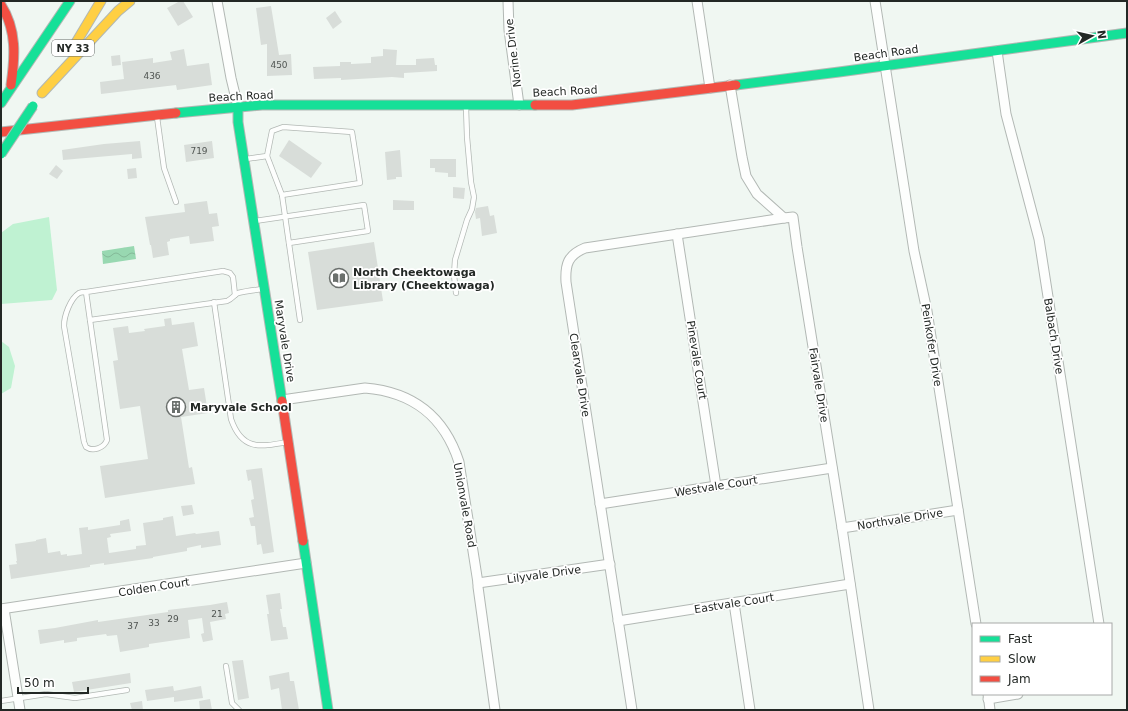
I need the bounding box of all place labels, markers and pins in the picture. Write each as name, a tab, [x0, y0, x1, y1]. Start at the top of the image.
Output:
place label: North Cheektowaga Library (Cheektowaga)	[353, 266, 495, 292]
library icon: North Cheektowaga Library (Cheektowaga)	[328, 267, 350, 289]
building icon: Maryvale School	[165, 396, 187, 418]
place label: Maryvale School	[190, 401, 292, 414]

